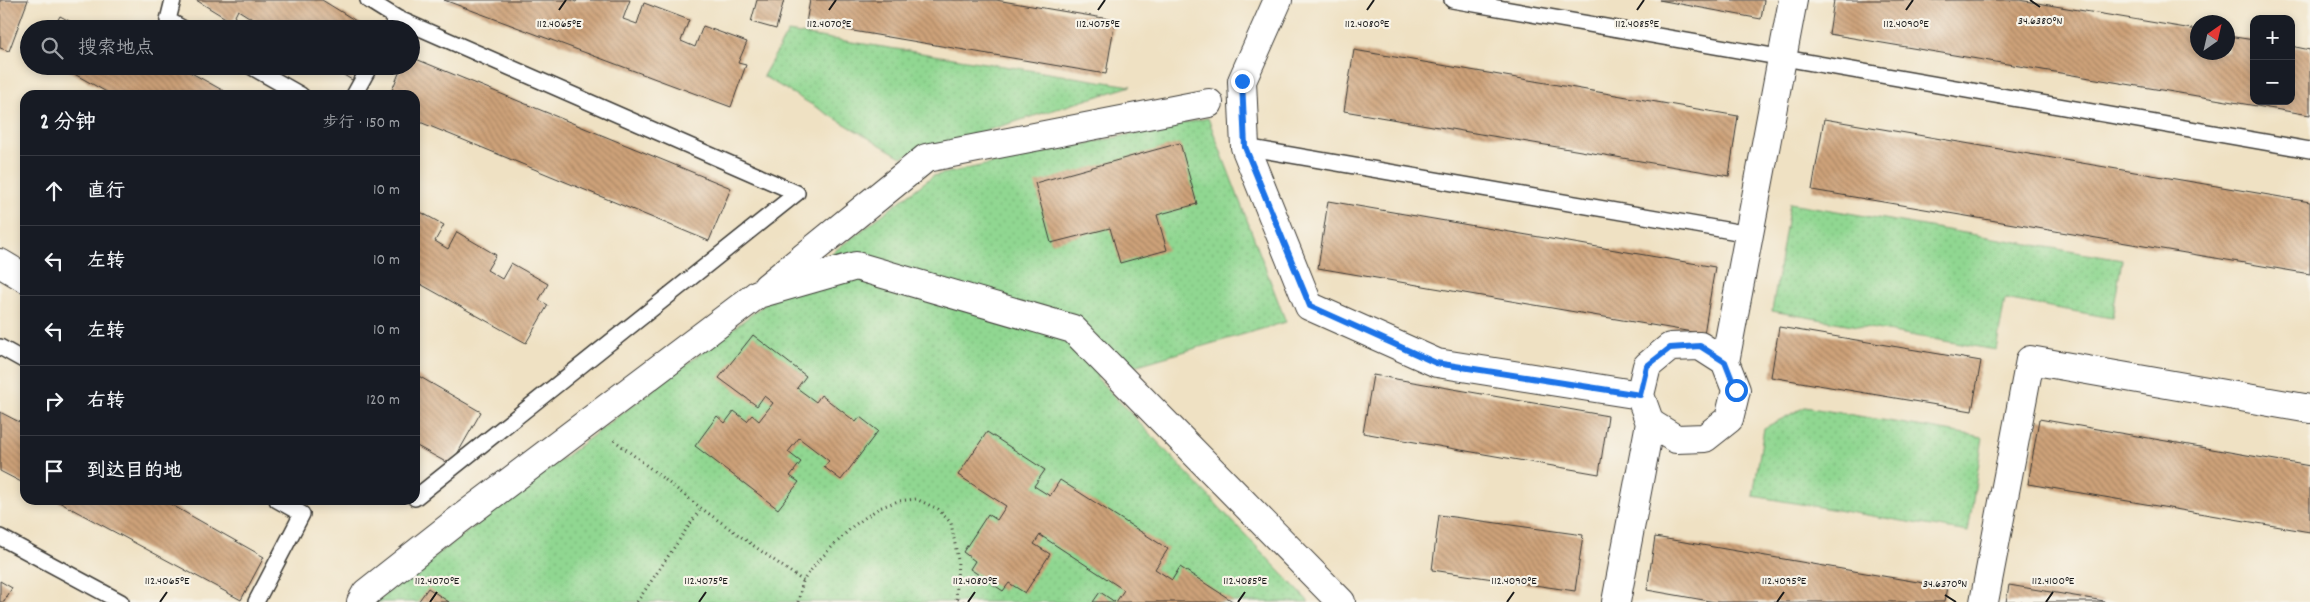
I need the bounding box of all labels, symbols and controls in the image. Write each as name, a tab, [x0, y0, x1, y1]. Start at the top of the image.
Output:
text: 34.6380°N	[2018, 13, 2062, 30]
north arrow	[2190, 15, 2235, 60]
map controls	[2250, 15, 2295, 105]
button: +	[2250, 15, 2295, 60]
text: 112.4065°E	[537, 16, 582, 33]
text: 112.4070°E	[807, 16, 852, 33]
text: 112.4075°E	[1076, 16, 1120, 33]
text: 112.4080°E	[1345, 16, 1390, 33]
text: 112.4085°E	[1615, 16, 1659, 33]
text: 112.4090°E	[1883, 16, 1929, 33]
search box	[20, 20, 420, 75]
icon: search	[38, 34, 66, 62]
text: 搜索地点	[78, 36, 154, 63]
button: −	[2250, 60, 2295, 105]
route end	[1231, 70, 1254, 93]
text: 2 分钟	[40, 109, 96, 139]
text: 步行 · 150 m	[323, 112, 400, 135]
icon: ahead	[40, 177, 68, 205]
text: 直行	[87, 179, 125, 206]
text: 10 m	[373, 179, 400, 202]
icon: left	[40, 247, 68, 275]
text: 左转	[87, 249, 125, 276]
text: 10 m	[373, 249, 400, 272]
icon: left	[40, 317, 68, 345]
text: 左转	[87, 319, 125, 346]
text: 10 m	[373, 319, 400, 342]
route start	[1725, 379, 1748, 402]
icon: right	[40, 387, 68, 415]
text: 右转	[87, 389, 125, 416]
text: 120 m	[366, 389, 400, 412]
icon: arrive	[40, 457, 68, 485]
text: 到达目的地	[87, 459, 182, 486]
text: 112.4065°E	[145, 573, 190, 590]
text: 112.4070°E	[415, 573, 460, 590]
text: 112.4075°E	[684, 573, 728, 590]
text: 112.4080°E	[953, 573, 998, 590]
text: 112.4085°E	[1223, 573, 1267, 590]
text: 112.4090°E	[1491, 573, 1537, 590]
text: 112.4095°E	[1762, 573, 1807, 590]
text: 112.4100°E	[2032, 573, 2075, 590]
text: 34.6370°N	[1923, 576, 1967, 593]

